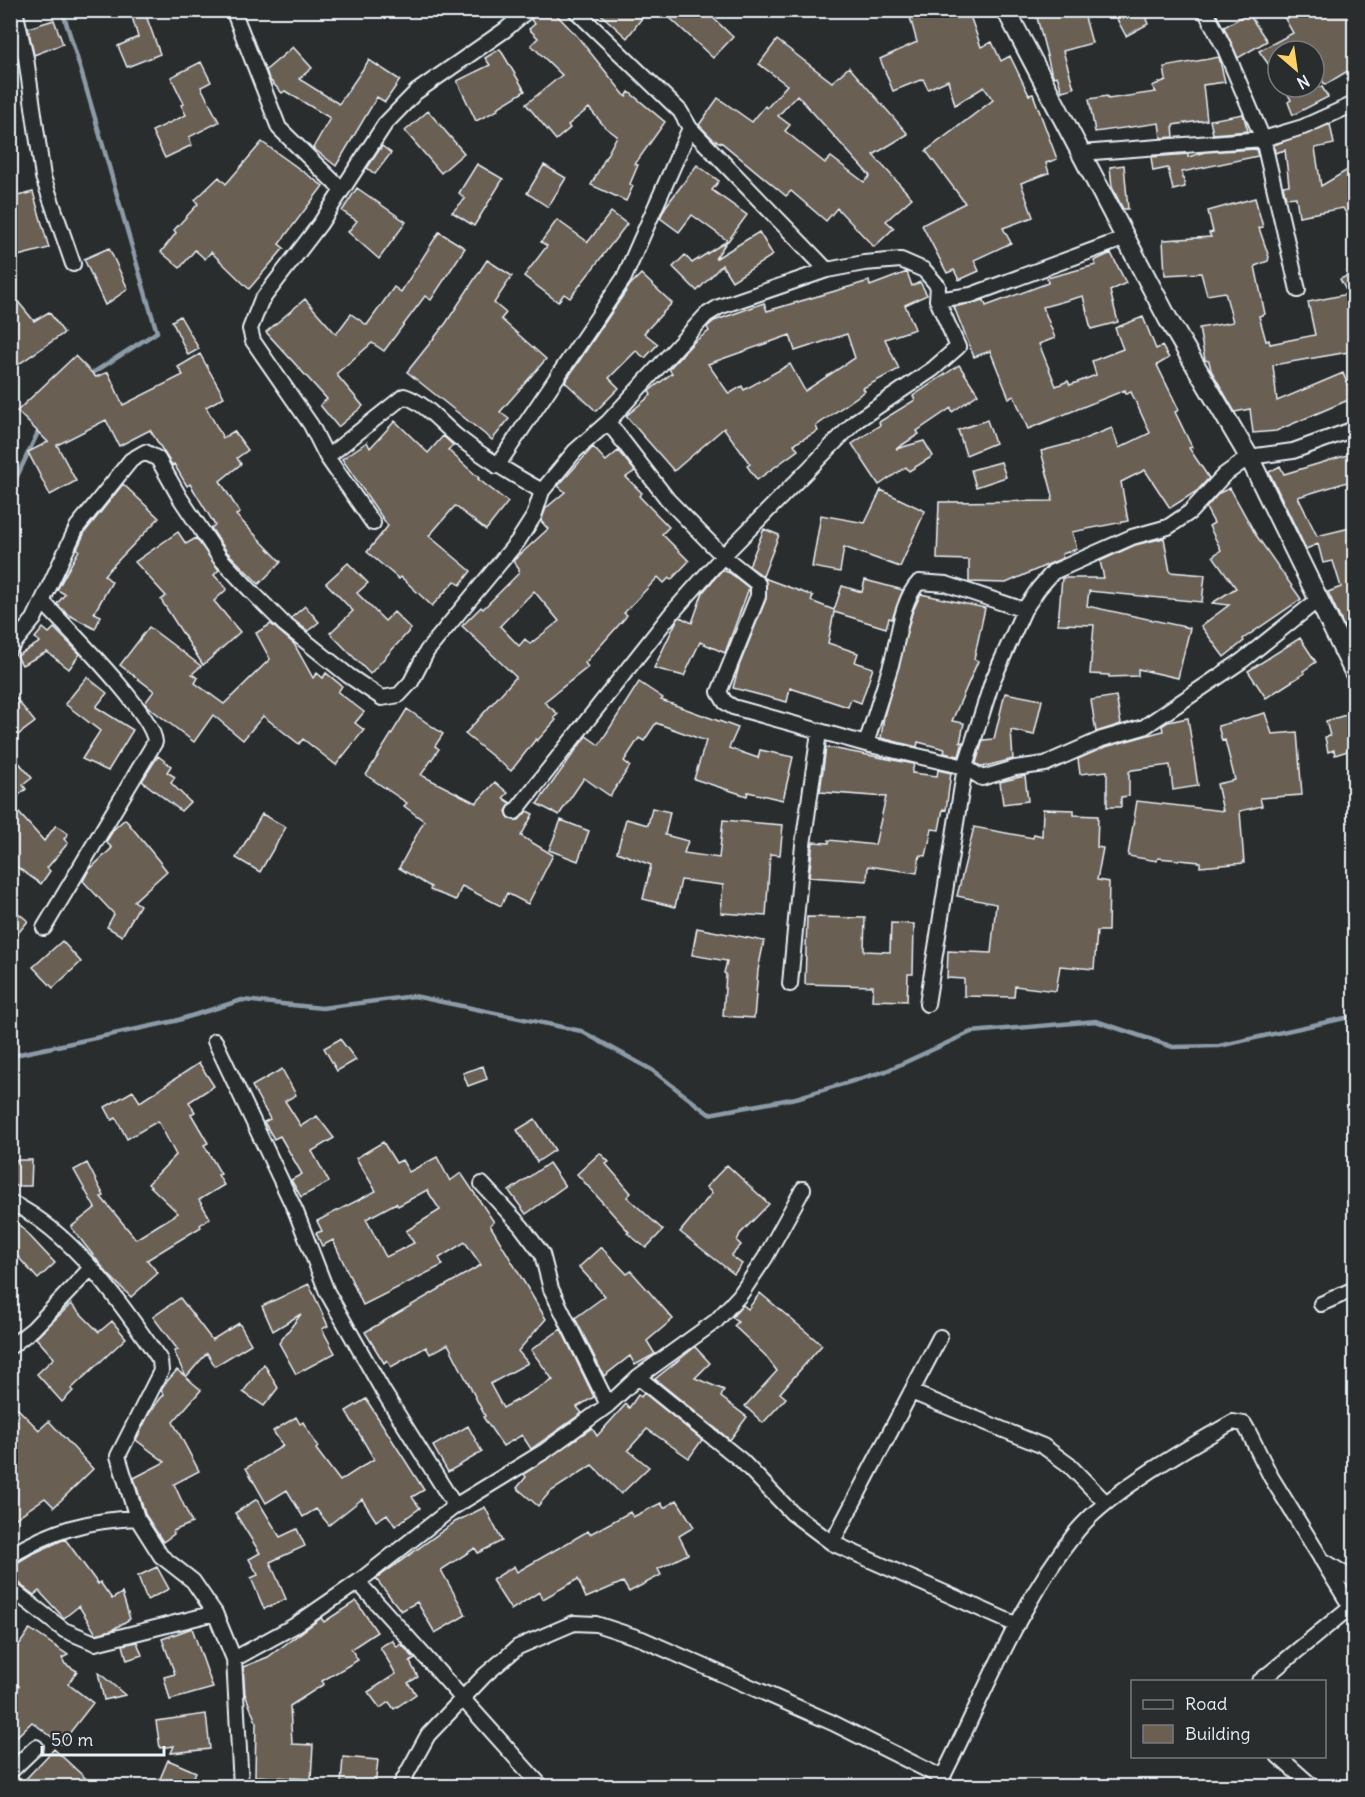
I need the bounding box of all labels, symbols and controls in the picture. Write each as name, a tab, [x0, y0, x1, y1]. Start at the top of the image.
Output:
north arrow	[1266, 39, 1326, 99]
text: N	[1294, 71, 1313, 94]
legend	[1131, 1680, 1326, 1758]
text: Road	[1185, 1692, 1228, 1715]
scale bar	[42, 1719, 164, 1757]
text: Building	[1185, 1722, 1250, 1745]
text: 50 m	[51, 1728, 93, 1751]

